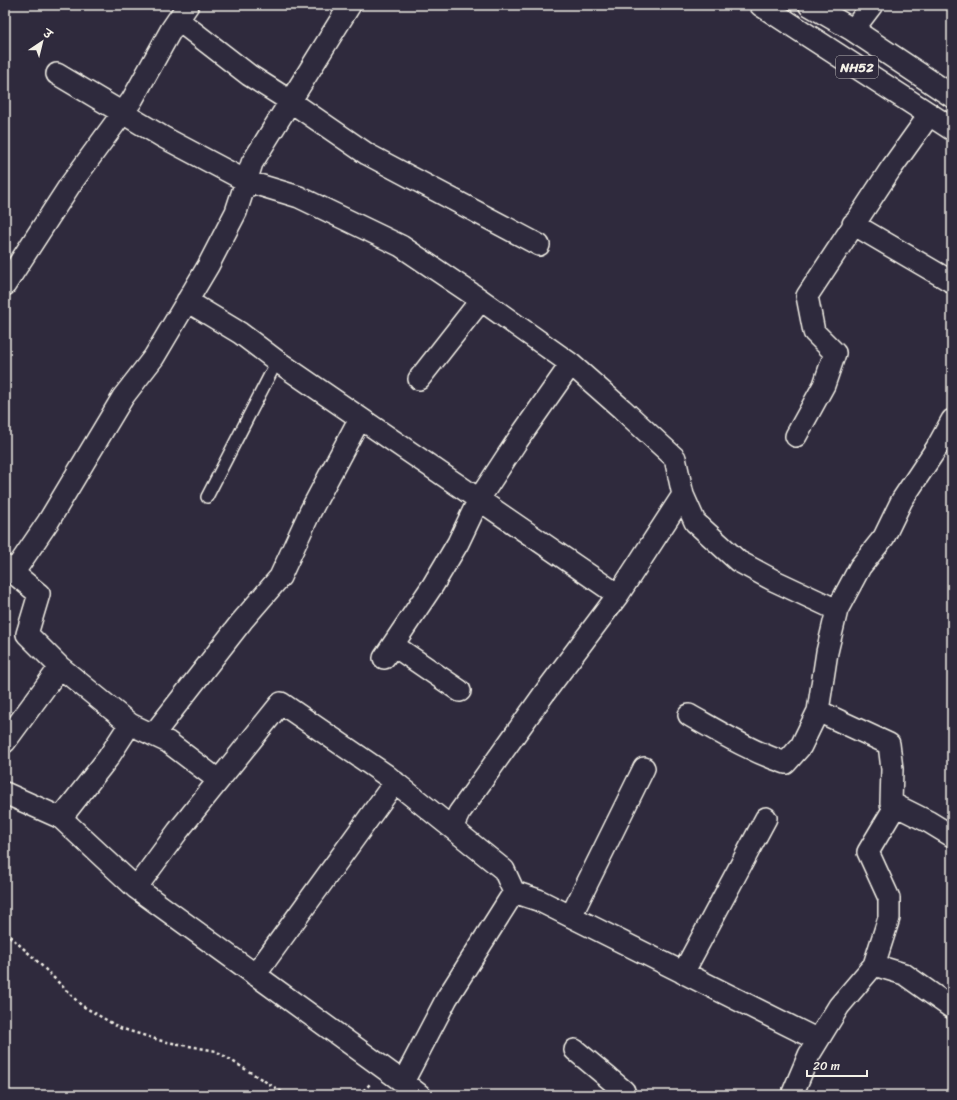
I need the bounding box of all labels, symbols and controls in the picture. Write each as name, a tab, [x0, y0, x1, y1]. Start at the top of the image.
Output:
north arrow	[22, 22, 62, 62]
text: उ	[38, 24, 57, 45]
road number: NH52	[836, 56, 878, 78]
scale bar	[807, 1052, 867, 1078]
text: 20 m	[813, 1055, 840, 1077]

